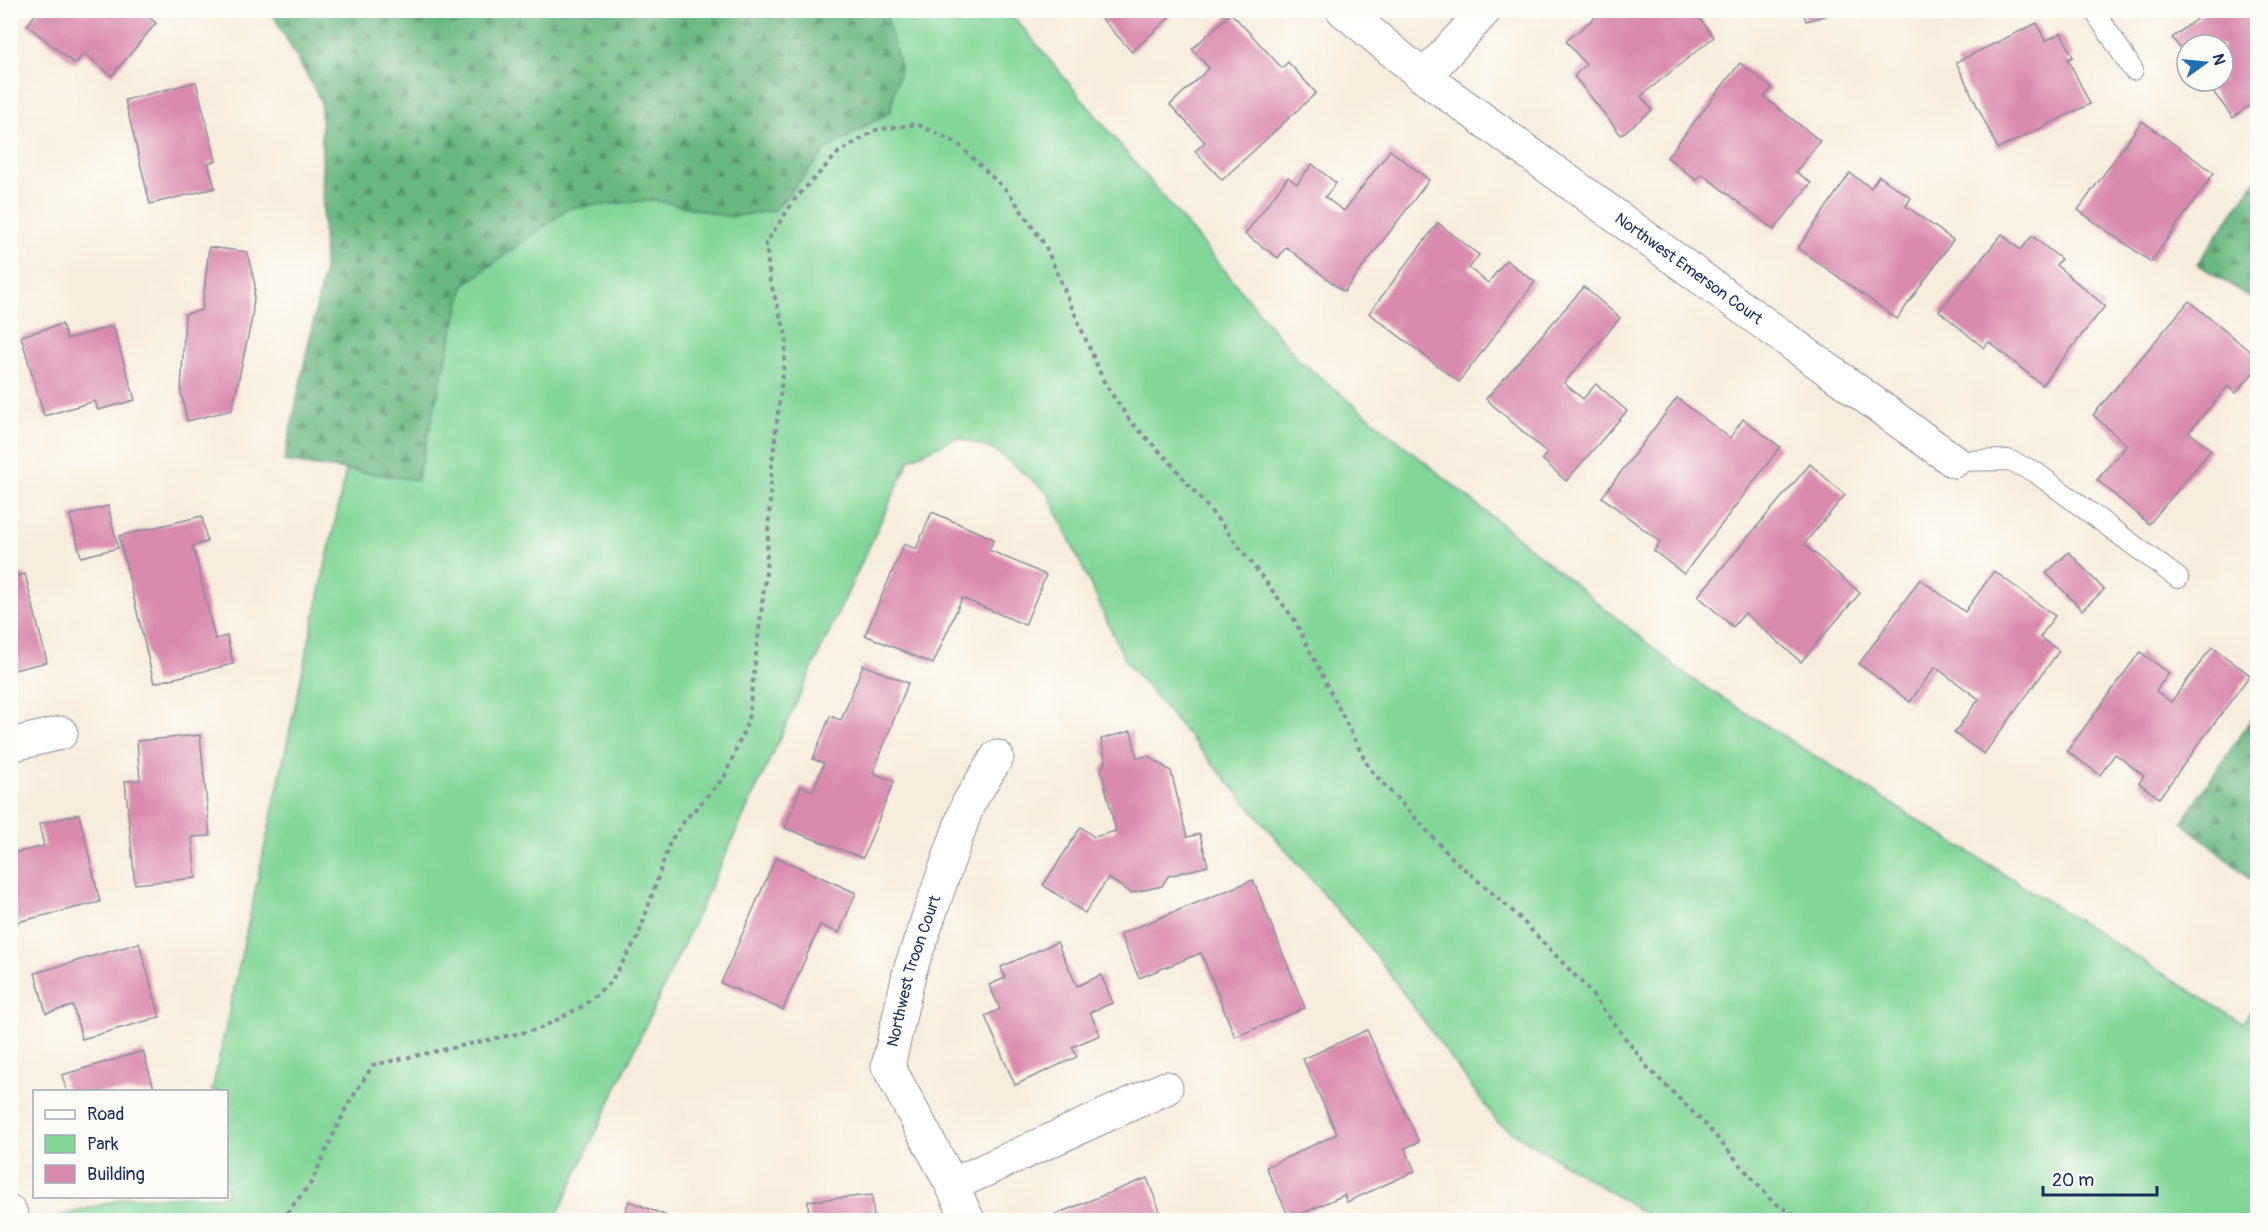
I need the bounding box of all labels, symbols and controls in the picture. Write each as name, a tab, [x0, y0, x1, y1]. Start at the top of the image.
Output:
north arrow	[2175, 33, 2235, 93]
text: N	[2207, 52, 2230, 67]
street label: Northwest Emerson Court	[1611, 208, 1767, 329]
street label: Northwest Troon Court	[883, 892, 945, 1049]
legend	[33, 1090, 228, 1198]
text: Road	[87, 1103, 124, 1126]
text: Park	[87, 1133, 119, 1156]
scale bar	[2043, 1159, 2157, 1197]
text: Building	[87, 1163, 145, 1186]
text: 20 m	[2052, 1169, 2094, 1192]

